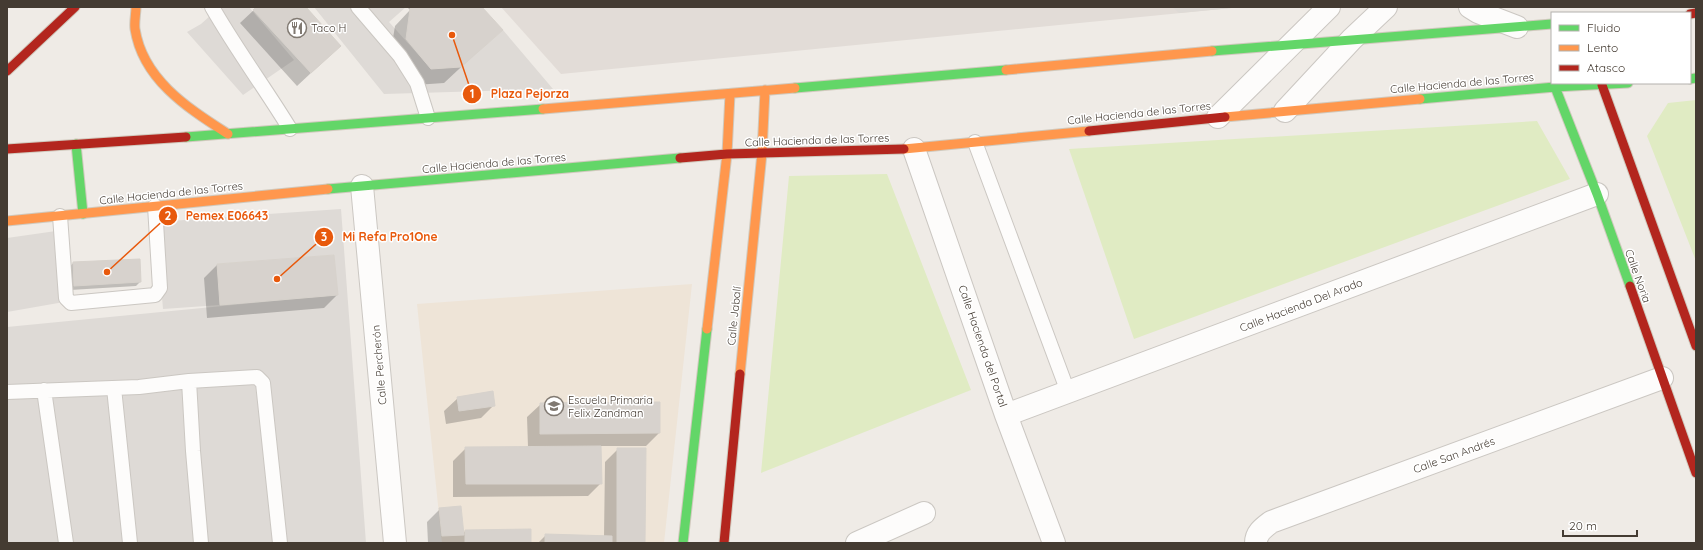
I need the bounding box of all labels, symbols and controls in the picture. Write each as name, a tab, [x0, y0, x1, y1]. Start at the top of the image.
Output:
legend	[1551, 12, 1691, 84]
restaurant icon: Taco H	[286, 17, 308, 39]
text: Fluido	[1587, 20, 1620, 35]
place label: Taco H	[311, 21, 346, 35]
text: Lento	[1587, 40, 1618, 55]
text: Atasco	[1587, 60, 1625, 75]
street label: Calle Hacienda de las Torres	[1389, 70, 1535, 96]
callout: Plaza Pejorza	[462, 82, 577, 106]
text: 1	[470, 86, 474, 101]
text: Plaza Pejorza	[491, 86, 569, 101]
street label: Calle Hacienda de las Torres	[1066, 98, 1212, 128]
street label: Calle Hacienda de las Torres	[745, 130, 889, 150]
street label: Calle Hacienda de las Torres	[421, 150, 567, 176]
street label: Calle Hacienda de las Torres	[98, 178, 244, 208]
callout: Pemex E06643	[158, 204, 277, 228]
text: 2	[165, 208, 172, 223]
text: Pemex E06643	[186, 208, 268, 223]
callout: Mi Refa Pro1One	[314, 225, 446, 249]
text: 3	[321, 229, 327, 244]
text: Mi Refa Pro1One	[342, 229, 438, 244]
street label: Calle Noria	[1622, 247, 1654, 305]
street label: Calle Hacienda Del Arado	[1238, 275, 1365, 335]
street label: Calle Hacienda del Portal	[956, 283, 1010, 409]
street label: Calle Jabalí	[724, 285, 744, 346]
street label: Calle Percherón	[369, 325, 389, 405]
place label: Escuela Primaria Felix Zandman	[568, 393, 653, 420]
school or university icon: Escuela Primaria Felix Zandman	[543, 395, 565, 417]
street label: Calle San Andrés	[1411, 434, 1497, 476]
scale bar	[1563, 512, 1637, 538]
text: 20 m	[1569, 518, 1597, 533]

